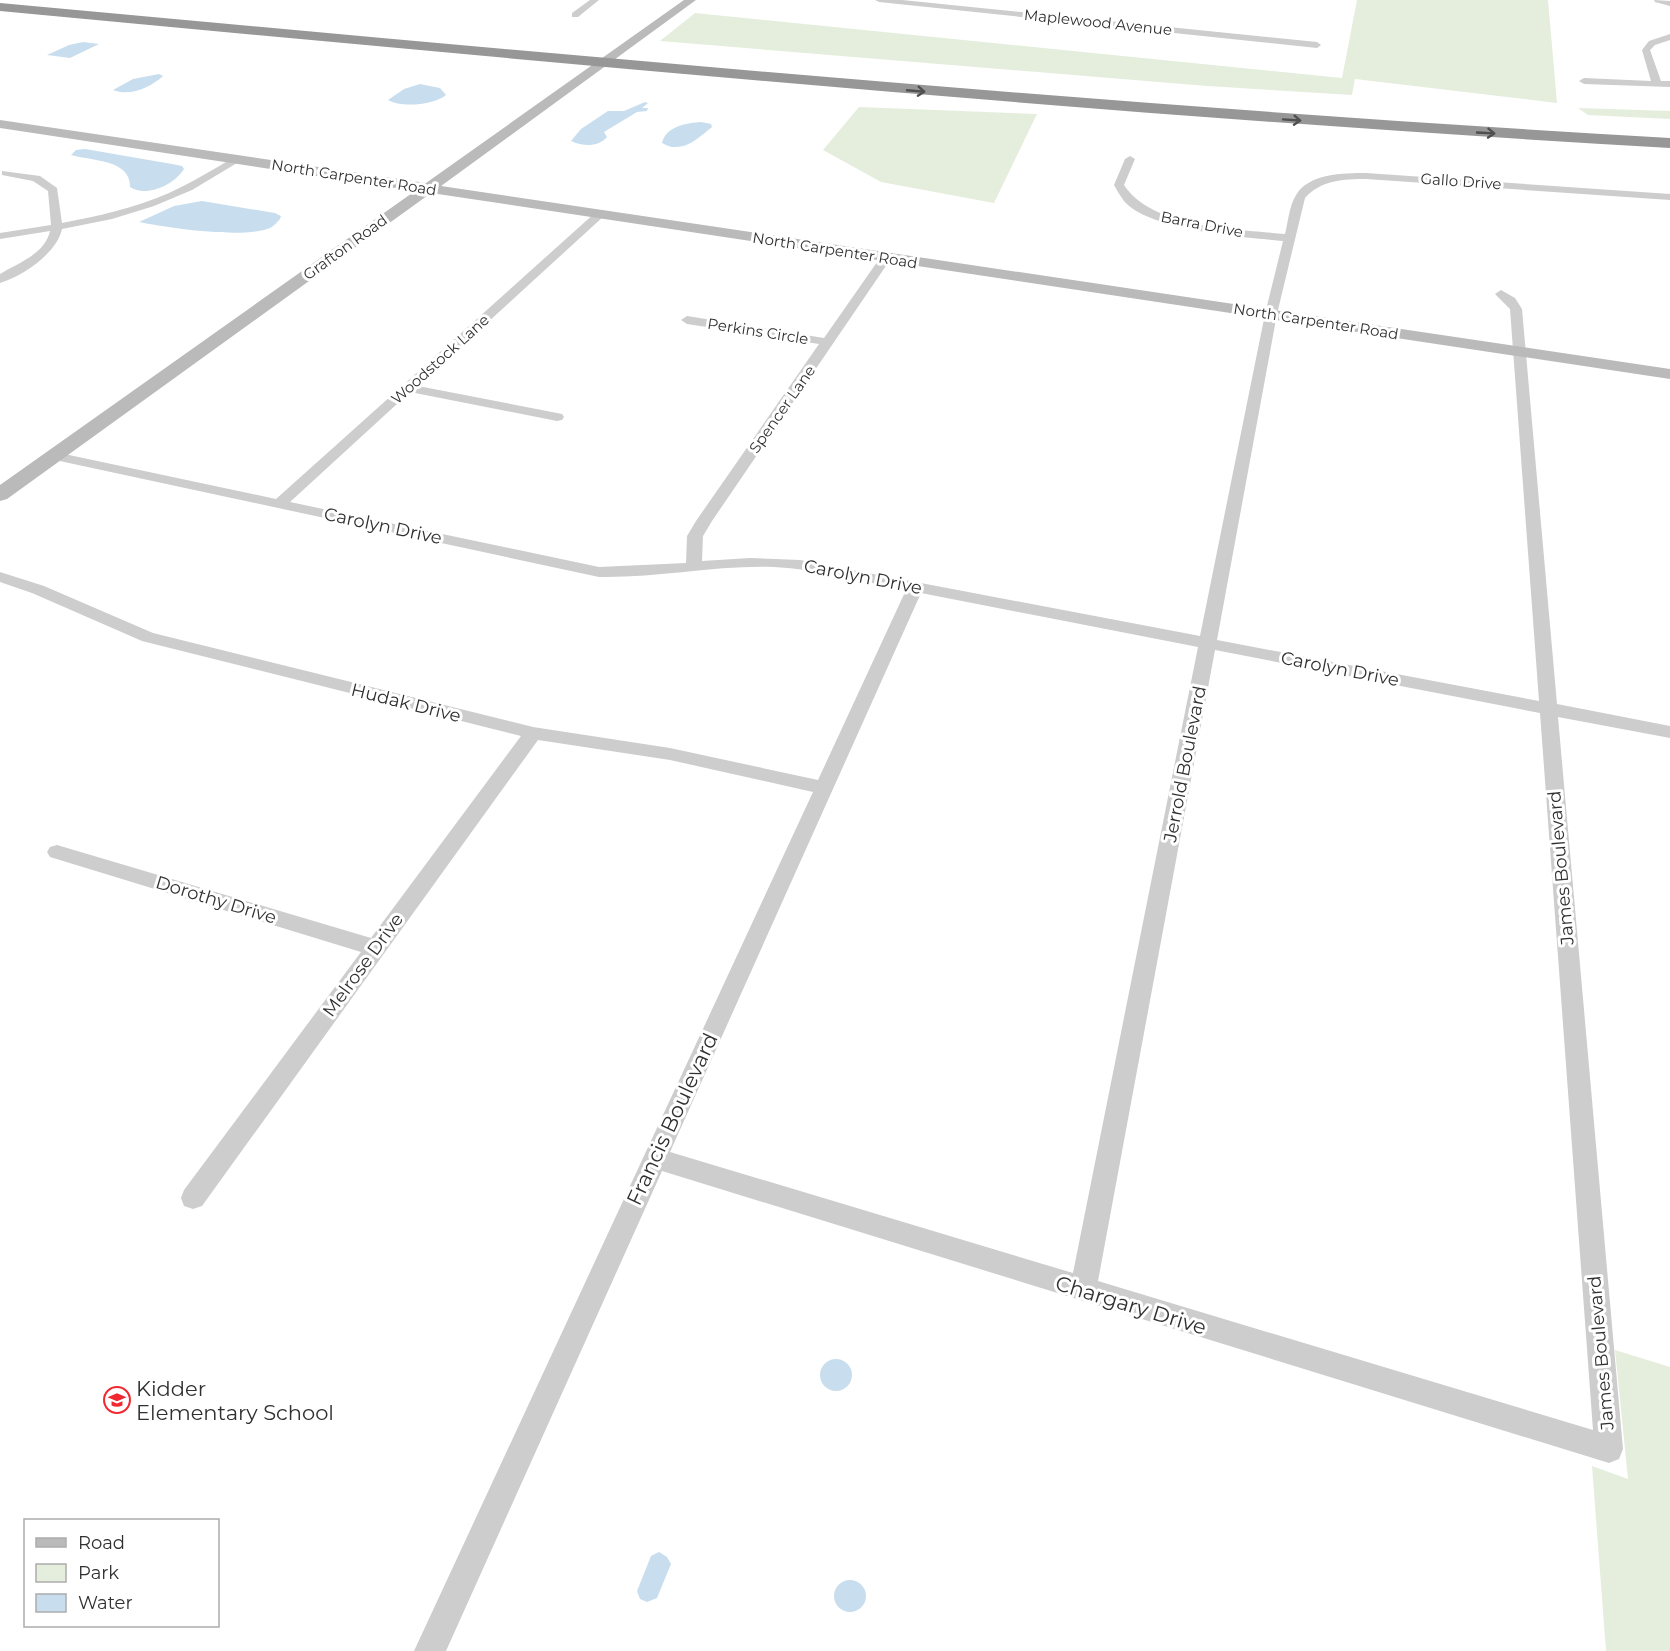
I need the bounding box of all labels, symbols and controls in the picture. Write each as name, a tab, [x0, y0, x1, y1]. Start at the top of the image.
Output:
street label: Maplewood Avenue	[1023, 5, 1173, 39]
one-way arrow	[905, 86, 925, 97]
one-way arrow	[1281, 115, 1301, 126]
one-way arrow	[1476, 127, 1496, 138]
street label: North Carpenter Road	[270, 155, 438, 199]
street label: Gallo Drive	[1420, 169, 1502, 193]
street label: Barra Drive	[1159, 207, 1245, 241]
street label: Grafton Road	[299, 210, 391, 284]
street label: North Carpenter Road	[751, 228, 919, 272]
street label: North Carpenter Road	[1232, 299, 1400, 343]
street label: Woodstock Lane	[387, 310, 493, 408]
street label: Perkins Circle	[706, 314, 810, 348]
street label: Spencer Lane	[745, 361, 819, 457]
street label: Carolyn Drive	[322, 503, 444, 549]
street label: Carolyn Drive	[802, 555, 924, 599]
street label: Carolyn Drive	[1279, 647, 1401, 691]
street label: Hudak Drive	[349, 679, 463, 727]
street label: Jerrold Boulevard	[1159, 684, 1211, 845]
street label: James Boulevard	[1543, 790, 1579, 947]
street label: Dorothy Drive	[153, 871, 279, 929]
street label: Melrose Drive	[318, 909, 408, 1021]
street label: Francis Boulevard	[621, 1029, 723, 1209]
street label: Chargary Drive	[1052, 1270, 1210, 1340]
street label: James Boulevard	[1583, 1275, 1619, 1432]
place label: Kidder Elementary School	[136, 1376, 334, 1425]
school or university icon: Kidder Elementary School	[102, 1385, 132, 1415]
legend	[24, 1519, 219, 1627]
text: Road	[78, 1532, 125, 1554]
text: Park	[78, 1562, 119, 1584]
text: Water	[78, 1592, 133, 1614]

